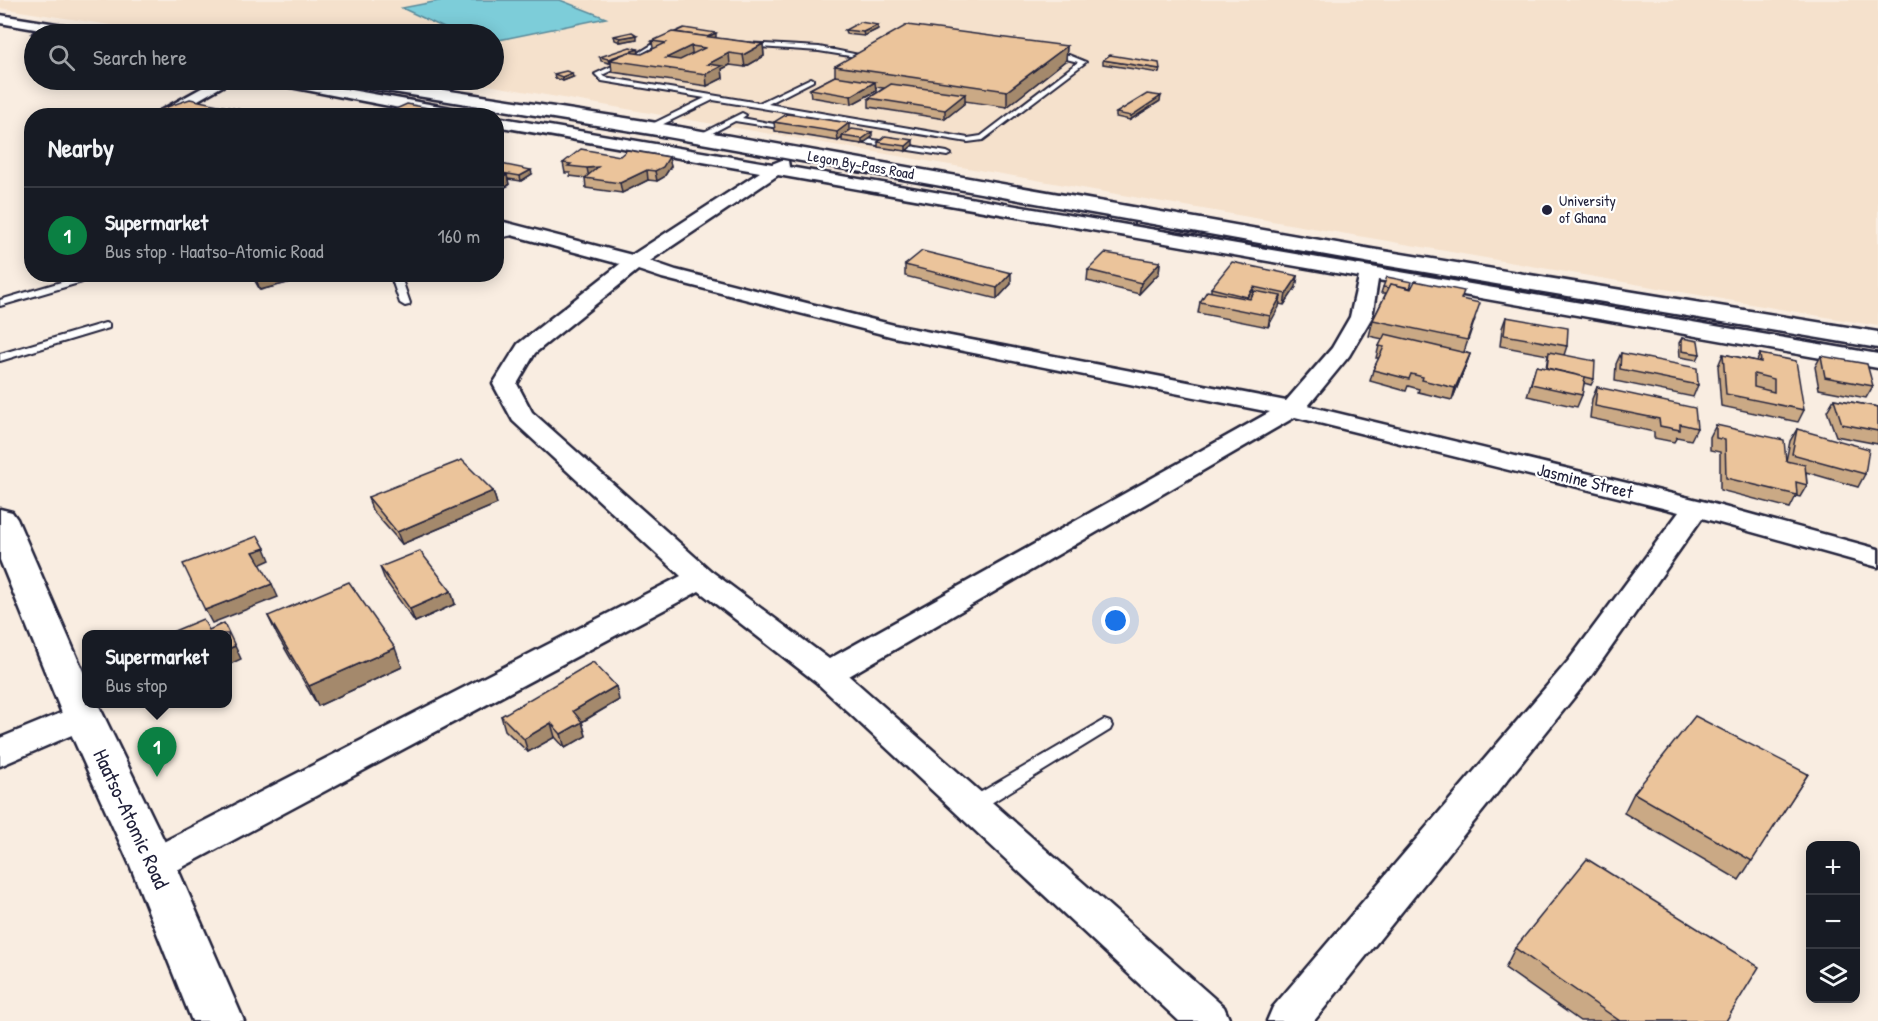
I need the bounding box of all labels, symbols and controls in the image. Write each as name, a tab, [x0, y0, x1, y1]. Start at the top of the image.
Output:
search box	[24, 24, 504, 90]
icon: search	[45, 41, 78, 74]
text: Search here	[93, 42, 187, 72]
text: Nearby	[48, 130, 114, 165]
street label: Legon By-Pass Road	[806, 145, 916, 184]
place label: University of Ghana	[1559, 190, 1616, 228]
marker: University of Ghana	[1540, 203, 1554, 217]
text: Supermarket	[105, 207, 208, 237]
text: 1	[64, 222, 71, 249]
text: 160 m	[438, 222, 480, 249]
text: Bus stop · Haatso-Atomic Road	[105, 237, 324, 264]
street label: Jasmine Street	[1534, 456, 1637, 505]
your location	[1101, 606, 1130, 635]
popup	[82, 630, 232, 708]
text: Supermarket	[105, 641, 209, 671]
text: Bus stop	[105, 671, 167, 698]
pin: 1	[138, 728, 176, 777]
street label: Haatso-Atomic Road	[86, 744, 176, 893]
map controls	[1806, 841, 1860, 1003]
button: +	[1806, 841, 1860, 895]
button: −	[1806, 895, 1860, 949]
button: layers	[1806, 949, 1860, 1003]

